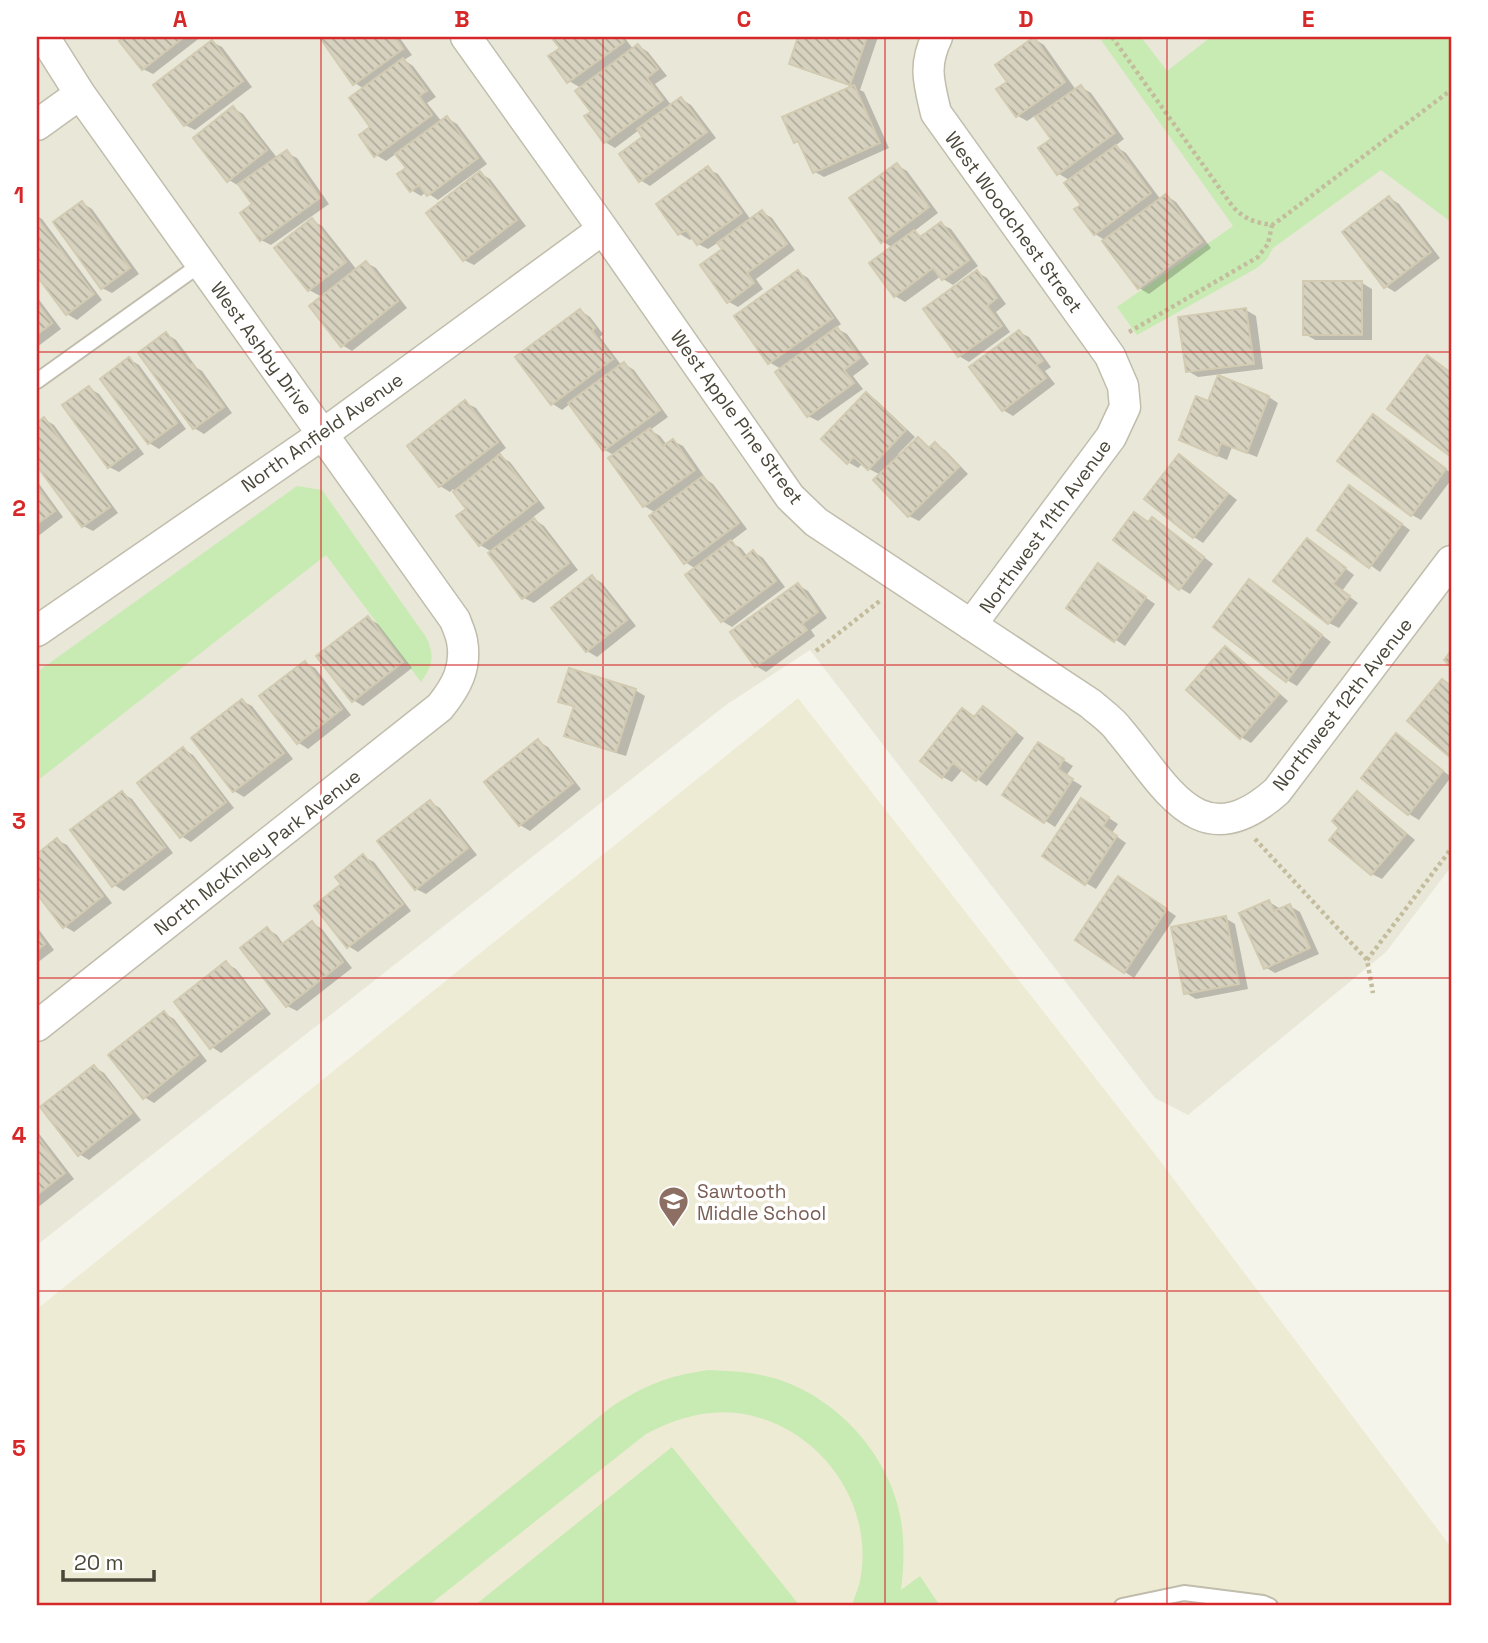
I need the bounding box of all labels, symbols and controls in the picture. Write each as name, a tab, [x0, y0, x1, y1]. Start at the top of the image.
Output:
text: A	[173, 4, 188, 34]
text: B	[454, 4, 470, 34]
text: C	[737, 4, 751, 34]
text: D	[1018, 4, 1034, 34]
text: E	[1302, 4, 1314, 34]
street label: West Woodchest Street	[939, 126, 1088, 318]
text: 1	[14, 180, 24, 210]
street label: West Ashby Drive	[205, 277, 318, 420]
street label: West Apple Pine Street	[665, 325, 808, 510]
street label: North Anfield Avenue	[236, 367, 408, 498]
street label: Northwest 11th Avenue	[974, 434, 1117, 618]
text: 2	[12, 493, 26, 523]
street label: Northwest 12th Avenue	[1267, 613, 1418, 796]
street label: North McKinley Park Avenue	[149, 764, 366, 941]
text: 3	[12, 806, 26, 836]
text: 4	[12, 1120, 27, 1150]
place label: Sawtooth Middle School	[697, 1179, 826, 1226]
school or university icon: Sawtooth Middle School	[657, 1185, 691, 1229]
text: 5	[12, 1433, 26, 1463]
scale bar	[63, 1538, 154, 1582]
text: 20 m	[74, 1549, 124, 1576]

